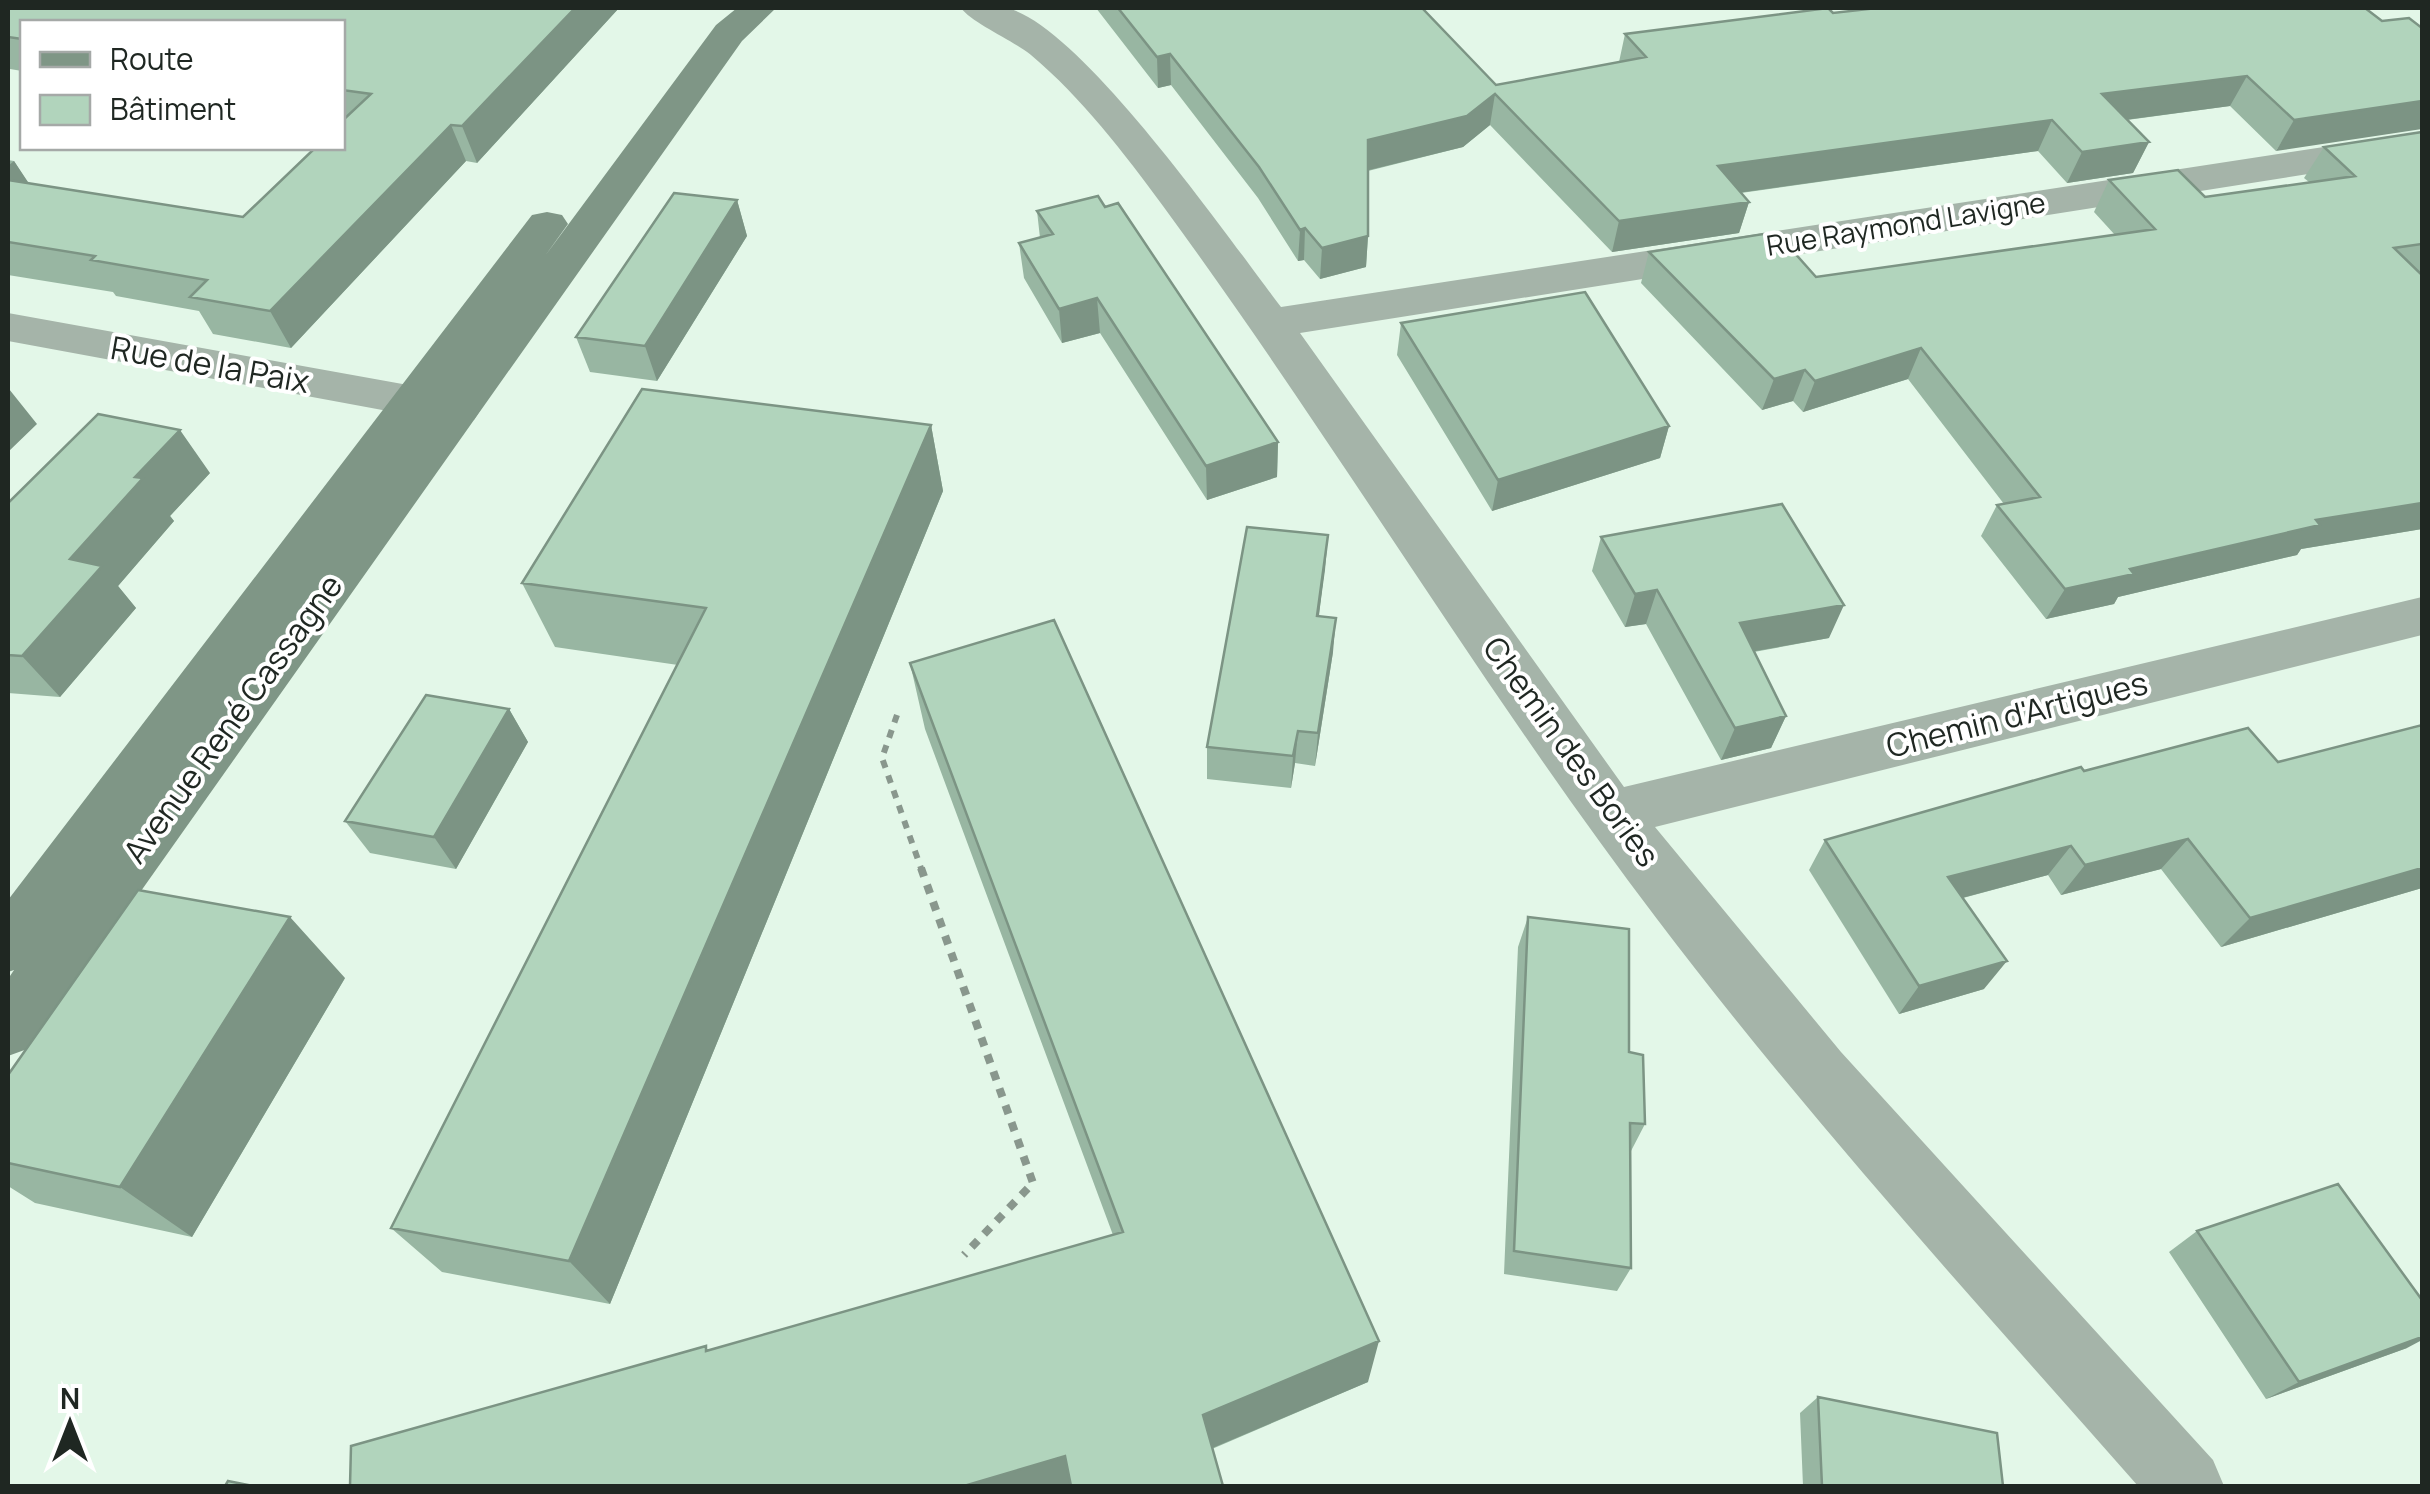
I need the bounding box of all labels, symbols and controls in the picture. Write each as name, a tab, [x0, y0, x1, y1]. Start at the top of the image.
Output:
legend	[20, 20, 345, 150]
text: Route	[110, 38, 193, 79]
text: Bâtiment	[110, 88, 236, 129]
street label: Rue Raymond Lavigne	[1764, 182, 2048, 264]
street label: Rue de la Paix	[108, 325, 313, 403]
street label: Avenue René Cassagne	[112, 565, 352, 872]
street label: Chemin des Bories	[1473, 628, 1670, 875]
street label: Chemin d'Artigues	[1882, 660, 2152, 768]
north arrow	[20, 1374, 120, 1474]
text: N	[60, 1379, 80, 1417]

